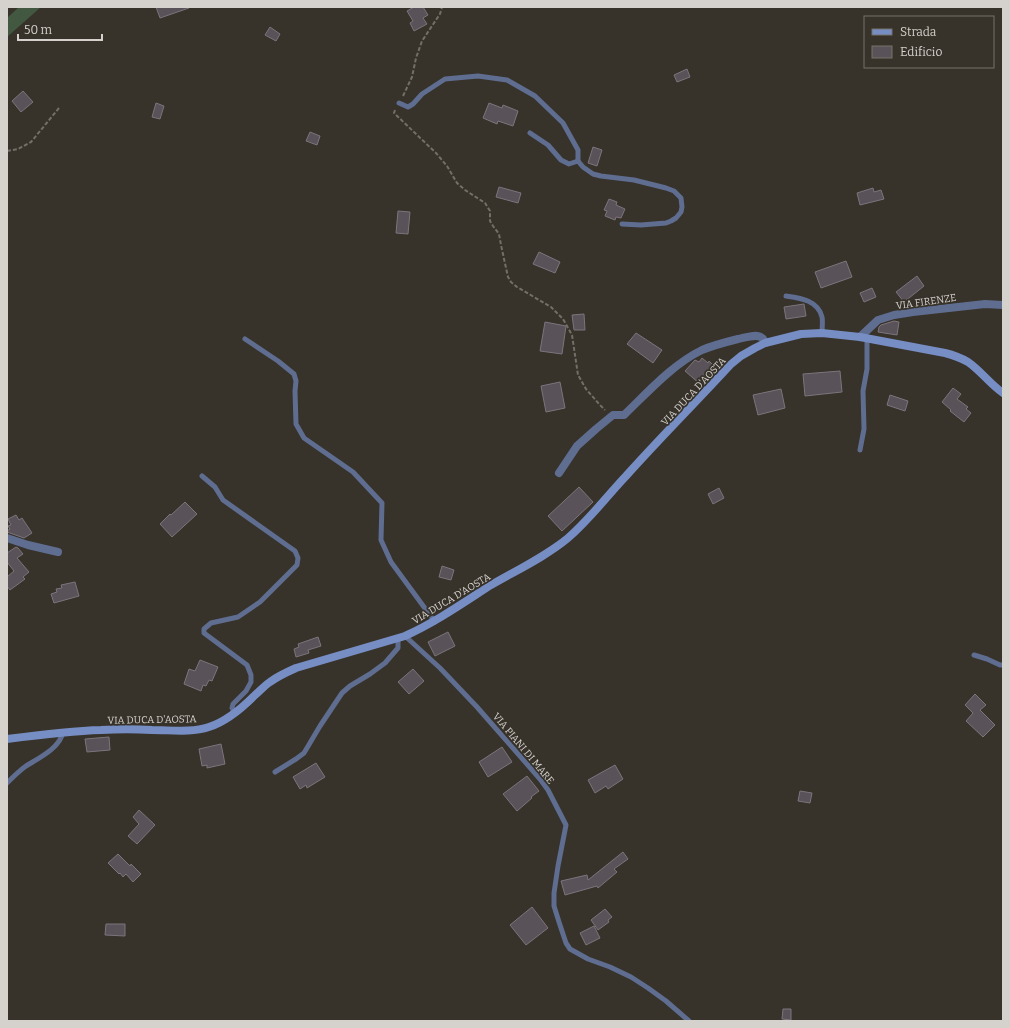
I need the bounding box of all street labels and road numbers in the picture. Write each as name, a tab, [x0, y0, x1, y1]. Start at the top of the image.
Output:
street label: VIA FIRENZE	[895, 292, 957, 312]
street label: VIA DUCA D'AOSTA	[659, 354, 729, 428]
street label: VIA DUCA D'AOSTA	[410, 570, 494, 627]
street label: VIA PIANI DI MARE	[490, 711, 556, 787]
street label: VIA DUCA D'AOSTA	[107, 713, 198, 727]

